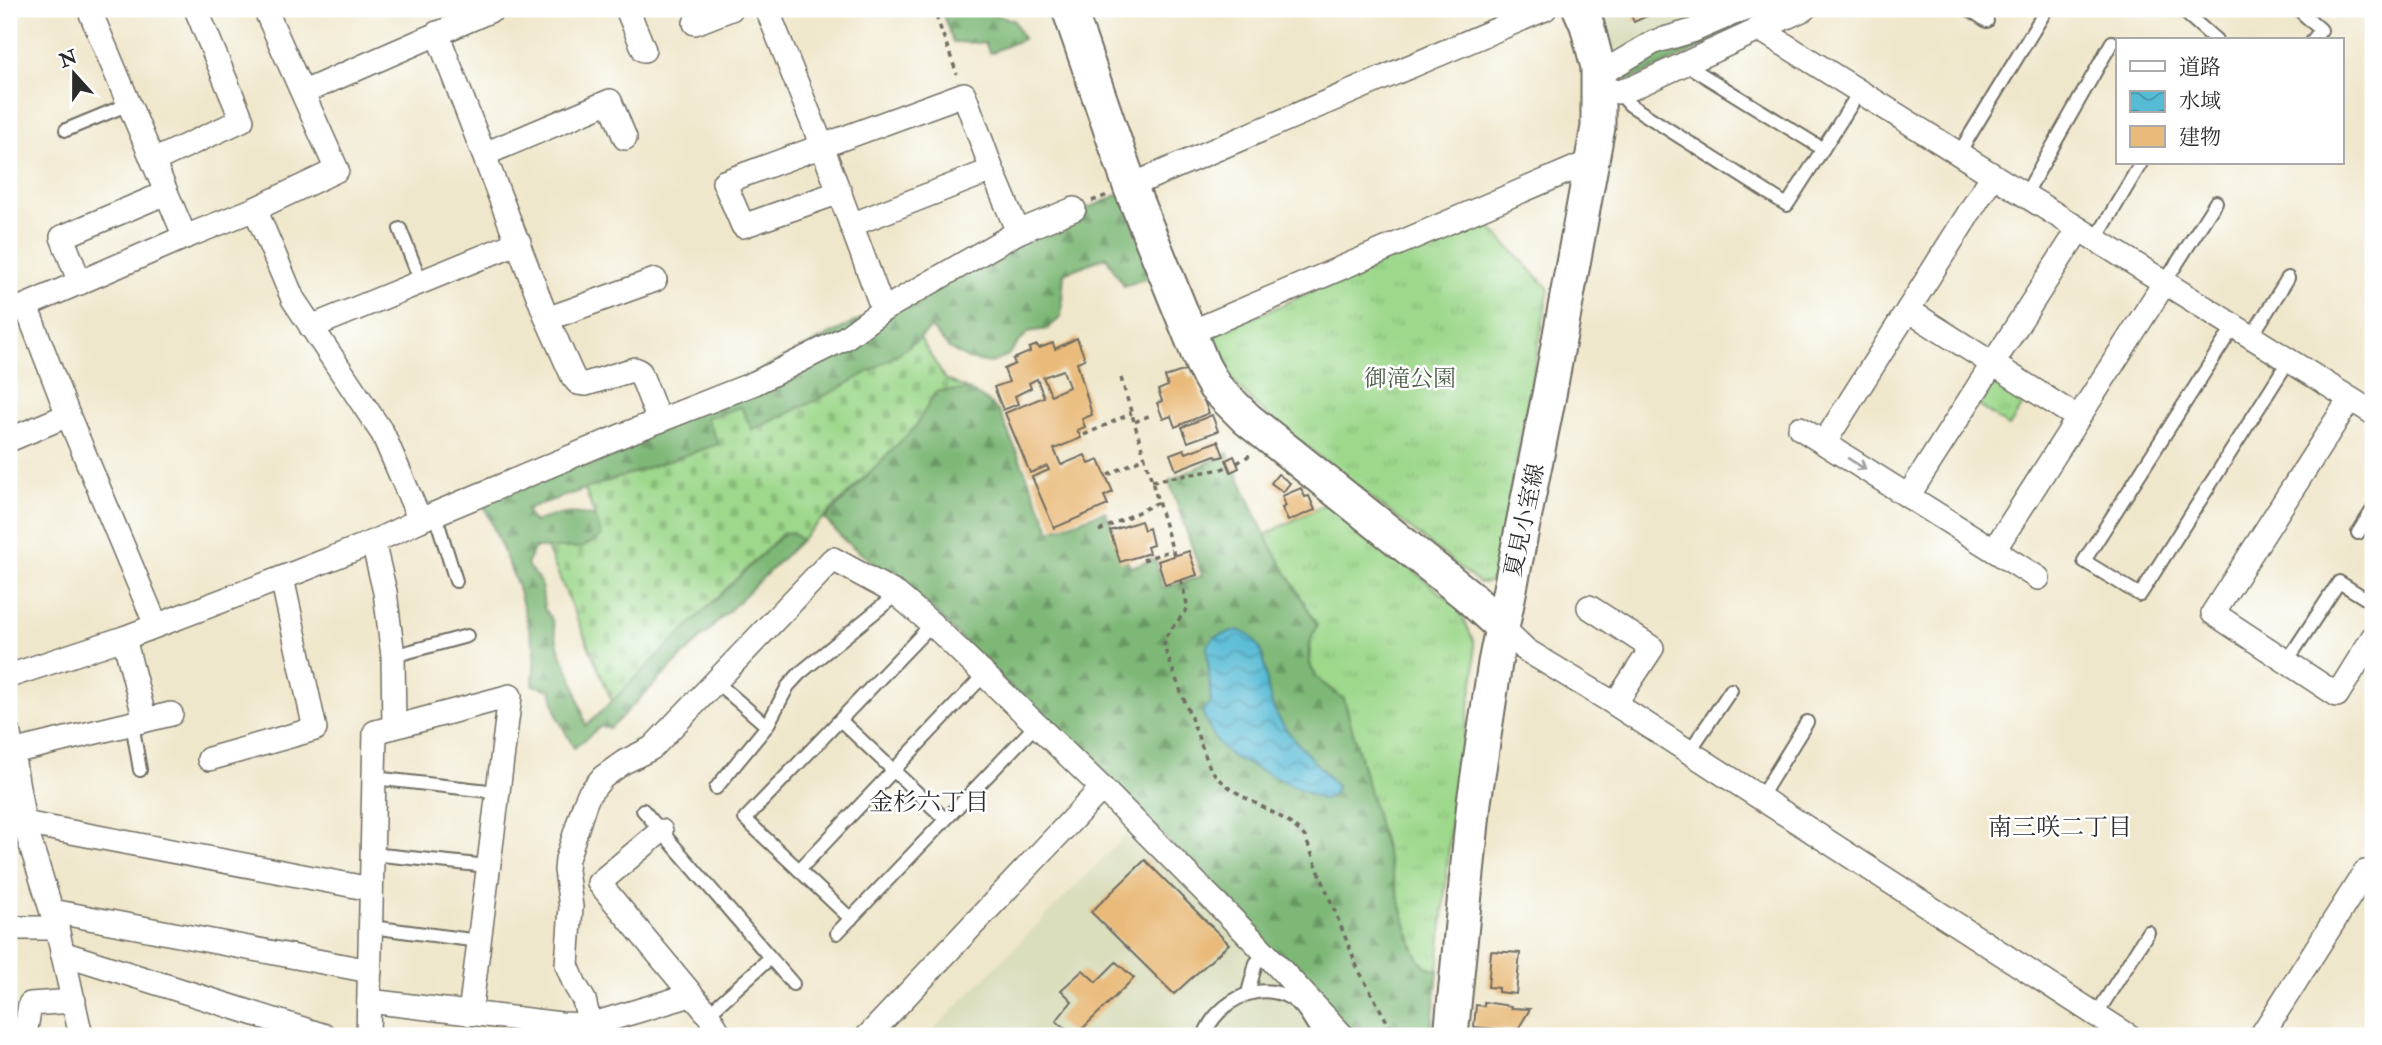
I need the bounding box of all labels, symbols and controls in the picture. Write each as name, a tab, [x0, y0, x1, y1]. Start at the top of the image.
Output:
north arrow	[38, 38, 108, 108]
legend	[2116, 38, 2344, 164]
text: N	[55, 44, 81, 74]
text: 道路	[2179, 54, 2221, 81]
text: 水域	[2179, 88, 2221, 115]
text: 建物	[2179, 124, 2221, 151]
park label: 御滝公園	[1364, 364, 1456, 393]
one-way arrow	[1847, 457, 1867, 471]
street label: 夏見小室線	[1498, 461, 1551, 579]
district label: 金杉六丁目	[869, 787, 989, 818]
district label: 南三咲二丁目	[1988, 812, 2132, 843]

